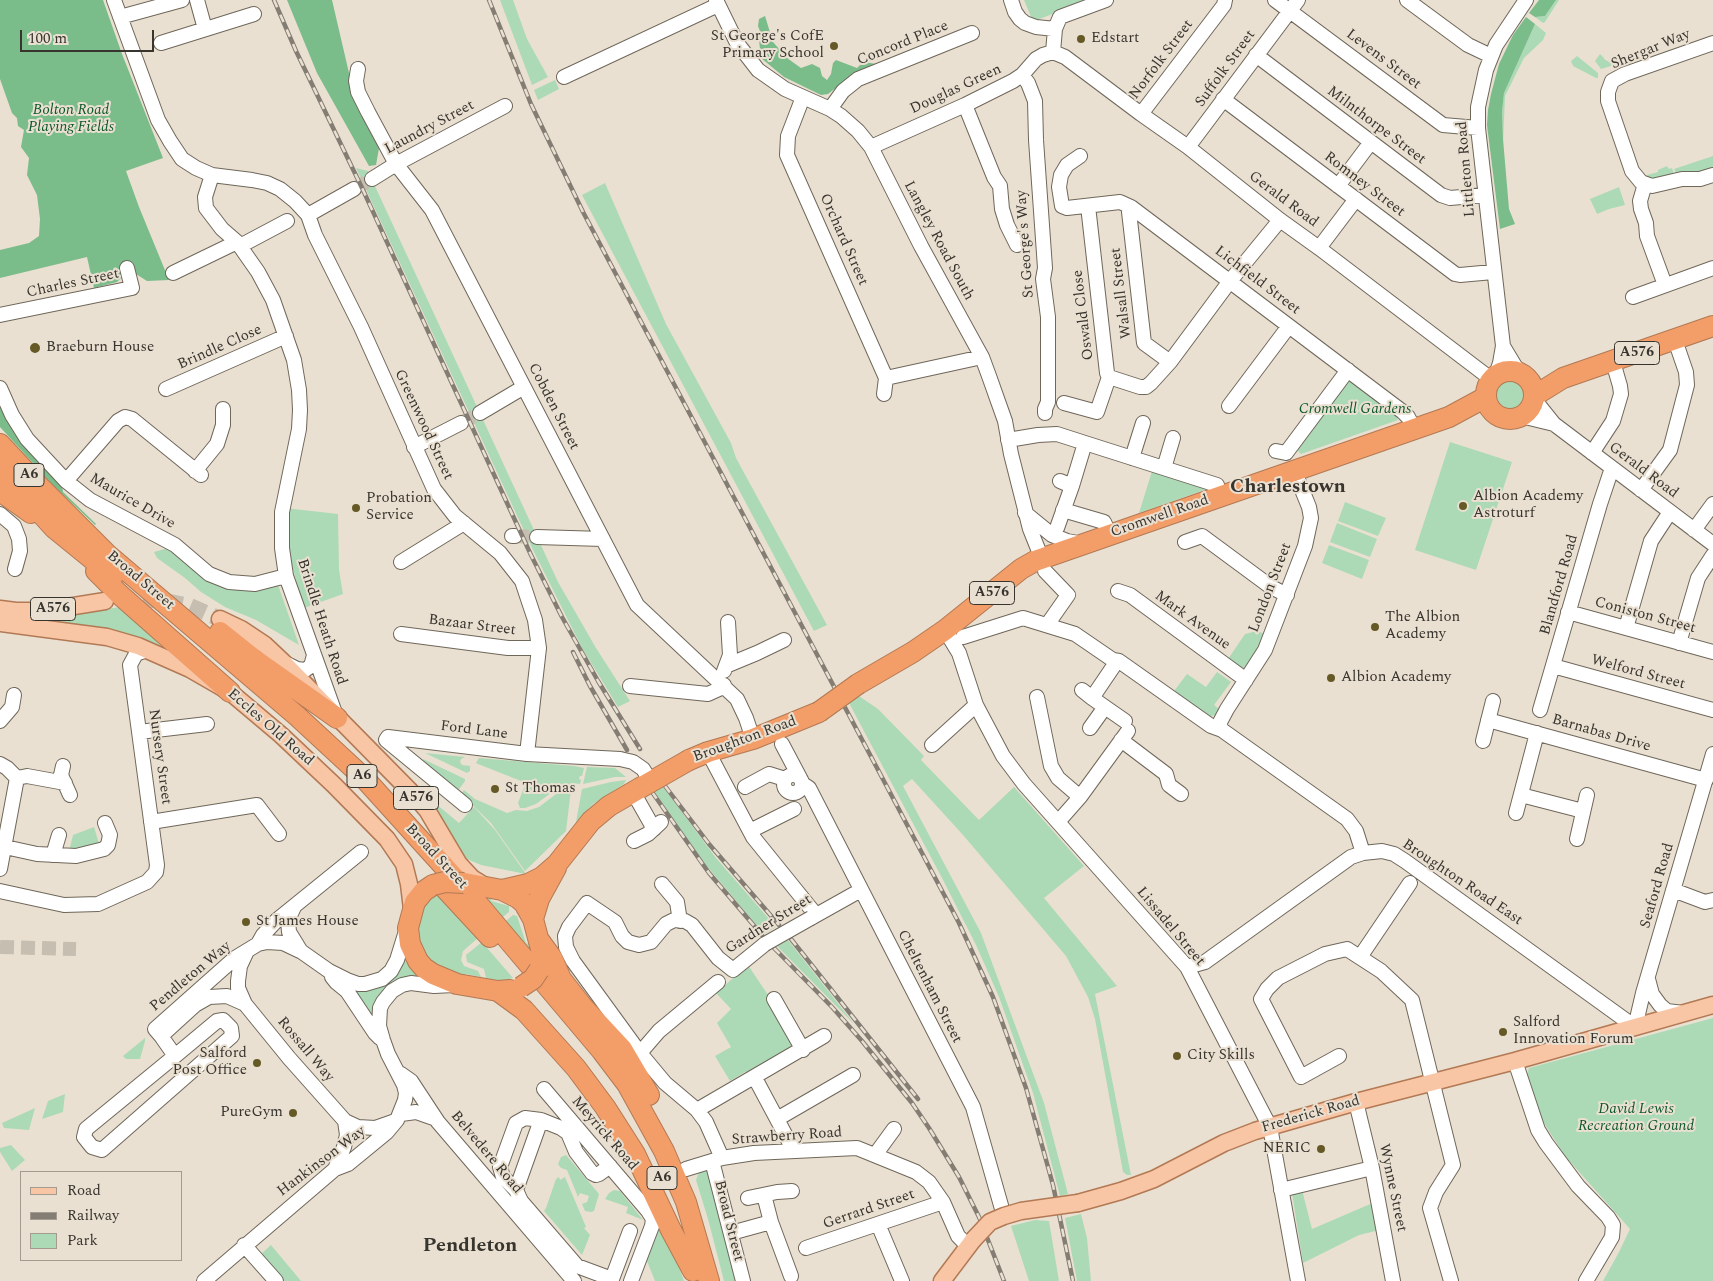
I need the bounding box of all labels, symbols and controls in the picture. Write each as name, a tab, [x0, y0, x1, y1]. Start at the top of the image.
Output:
street label: Norfolk Street	[1126, 17, 1198, 103]
street label: Concord Place	[855, 18, 951, 70]
scale bar	[22, 20, 156, 52]
street label: Levens Street	[1342, 26, 1424, 94]
street label: Shergar Way	[1609, 26, 1693, 74]
text: 100 m	[28, 27, 67, 50]
street label: Suffolk Street	[1192, 27, 1260, 111]
place label: St George's CofE Primary School	[711, 28, 824, 63]
place label: Edstart	[1091, 30, 1139, 48]
marker: Edstart	[1075, 33, 1087, 45]
marker: St George's CofE Primary School	[828, 40, 840, 52]
street label: Douglas Green	[907, 61, 1005, 119]
street label: Milnthorpe Street	[1323, 83, 1429, 169]
street label: Laundry Street	[382, 97, 478, 159]
park label: Bolton Road Playing Fields	[28, 102, 114, 137]
street label: Littleton Road	[1454, 120, 1480, 218]
street label: Romney Street	[1320, 149, 1408, 221]
street label: Gerald Road	[1245, 168, 1321, 232]
street label: Langley Road South	[899, 178, 977, 304]
street label: St George's Way	[1013, 189, 1039, 299]
street label: Orchard Street	[815, 191, 871, 289]
street label: Lichfield Street	[1210, 243, 1304, 319]
street label: Walsall Street	[1107, 246, 1137, 340]
street label: Charles Street	[25, 265, 121, 303]
street label: Oswald Close	[1070, 269, 1098, 361]
street label: Brindle Close	[175, 321, 265, 375]
place label: Braeburn House	[46, 339, 154, 357]
marker: Braeburn House	[28, 341, 42, 355]
road number: A576	[1614, 342, 1660, 364]
street label: Cobden Street	[523, 361, 583, 453]
street label: Greenwood Street	[390, 367, 456, 483]
park label: Cromwell Gardens	[1299, 401, 1411, 419]
street label: Gerald Road	[1605, 439, 1681, 503]
road number: A6	[14, 464, 44, 486]
street label: Maurice Drive	[86, 470, 178, 534]
district label: Charlestown	[1230, 476, 1346, 500]
place label: Albion Academy Astroturf	[1473, 488, 1583, 523]
place label: Probation Service	[366, 490, 432, 525]
street label: Cromwell Road	[1109, 492, 1211, 542]
marker: Albion Academy Astroturf	[1457, 500, 1469, 512]
marker: Probation Service	[350, 502, 362, 514]
street label: Blandford Road	[1537, 533, 1583, 637]
street label: London Street	[1246, 541, 1296, 635]
street label: Broad Street	[102, 547, 178, 615]
street label: Brindle Heath Road	[292, 557, 350, 687]
road number: A576	[970, 582, 1014, 604]
street label: Mark Avenue	[1151, 587, 1233, 655]
street label: Coniston Street	[1592, 594, 1698, 638]
road number: A576	[30, 598, 76, 620]
place label: The Albion Academy	[1385, 609, 1460, 644]
street label: Bazaar Street	[427, 612, 517, 640]
marker: The Albion Academy	[1369, 621, 1381, 633]
street label: Welford Street	[1589, 652, 1687, 694]
place label: Albion Academy	[1341, 669, 1451, 687]
marker: Albion Academy	[1325, 672, 1337, 684]
street label: Eccles Old Road	[223, 686, 317, 770]
street label: Nursery Street	[143, 708, 175, 806]
street label: Barnabas Drive	[1550, 711, 1652, 757]
street label: Broughton Road	[691, 713, 799, 767]
street label: Ford Lane	[439, 718, 509, 744]
road number: A6	[347, 764, 377, 788]
place label: St Thomas	[505, 780, 576, 798]
marker: St Thomas	[489, 783, 501, 795]
road number: A576	[394, 786, 438, 810]
street label: Broad Street	[401, 821, 471, 893]
street label: Broughton Road East	[1398, 836, 1526, 930]
street label: Seaford Road	[1637, 841, 1679, 931]
street label: Lissadel Street	[1132, 884, 1208, 970]
street label: Gardner Street	[723, 891, 815, 959]
place label: St James House	[256, 913, 359, 931]
marker: St James House	[240, 916, 252, 928]
street label: Cheltenham Street	[893, 927, 965, 1047]
street label: Pendleton Way	[147, 938, 235, 1016]
street label: Rossall Way	[273, 1014, 337, 1086]
place label: Salford Innovation Forum	[1513, 1014, 1634, 1049]
marker: Salford Innovation Forum	[1497, 1026, 1509, 1038]
place label: Salford Post Office	[173, 1045, 247, 1080]
place label: City Skills	[1187, 1047, 1255, 1065]
marker: City Skills	[1171, 1050, 1183, 1062]
marker: Salford Post Office	[251, 1057, 263, 1069]
street label: Frederick Road	[1260, 1092, 1362, 1138]
street label: Meyrick Road	[567, 1093, 641, 1175]
park label: David Lewis Recreation Ground	[1578, 1101, 1694, 1136]
place label: PureGym	[220, 1104, 283, 1122]
marker: PureGym	[287, 1107, 299, 1119]
street label: Belvedere Road	[446, 1108, 526, 1198]
street label: Hankinson Way	[274, 1123, 370, 1201]
street label: Strawberry Road	[731, 1124, 843, 1150]
place label: NERIC	[1263, 1140, 1311, 1158]
street label: Wynne Street	[1374, 1142, 1410, 1234]
marker: NERIC	[1315, 1143, 1327, 1155]
road number: A6	[647, 1166, 677, 1190]
legend	[20, 1171, 182, 1261]
text: Road	[67, 1179, 101, 1202]
street label: Broad Street	[709, 1179, 747, 1263]
street label: Gerrard Street	[821, 1186, 917, 1234]
text: Railway	[67, 1204, 119, 1227]
text: Park	[67, 1229, 98, 1252]
district label: Pendleton	[423, 1235, 517, 1259]

